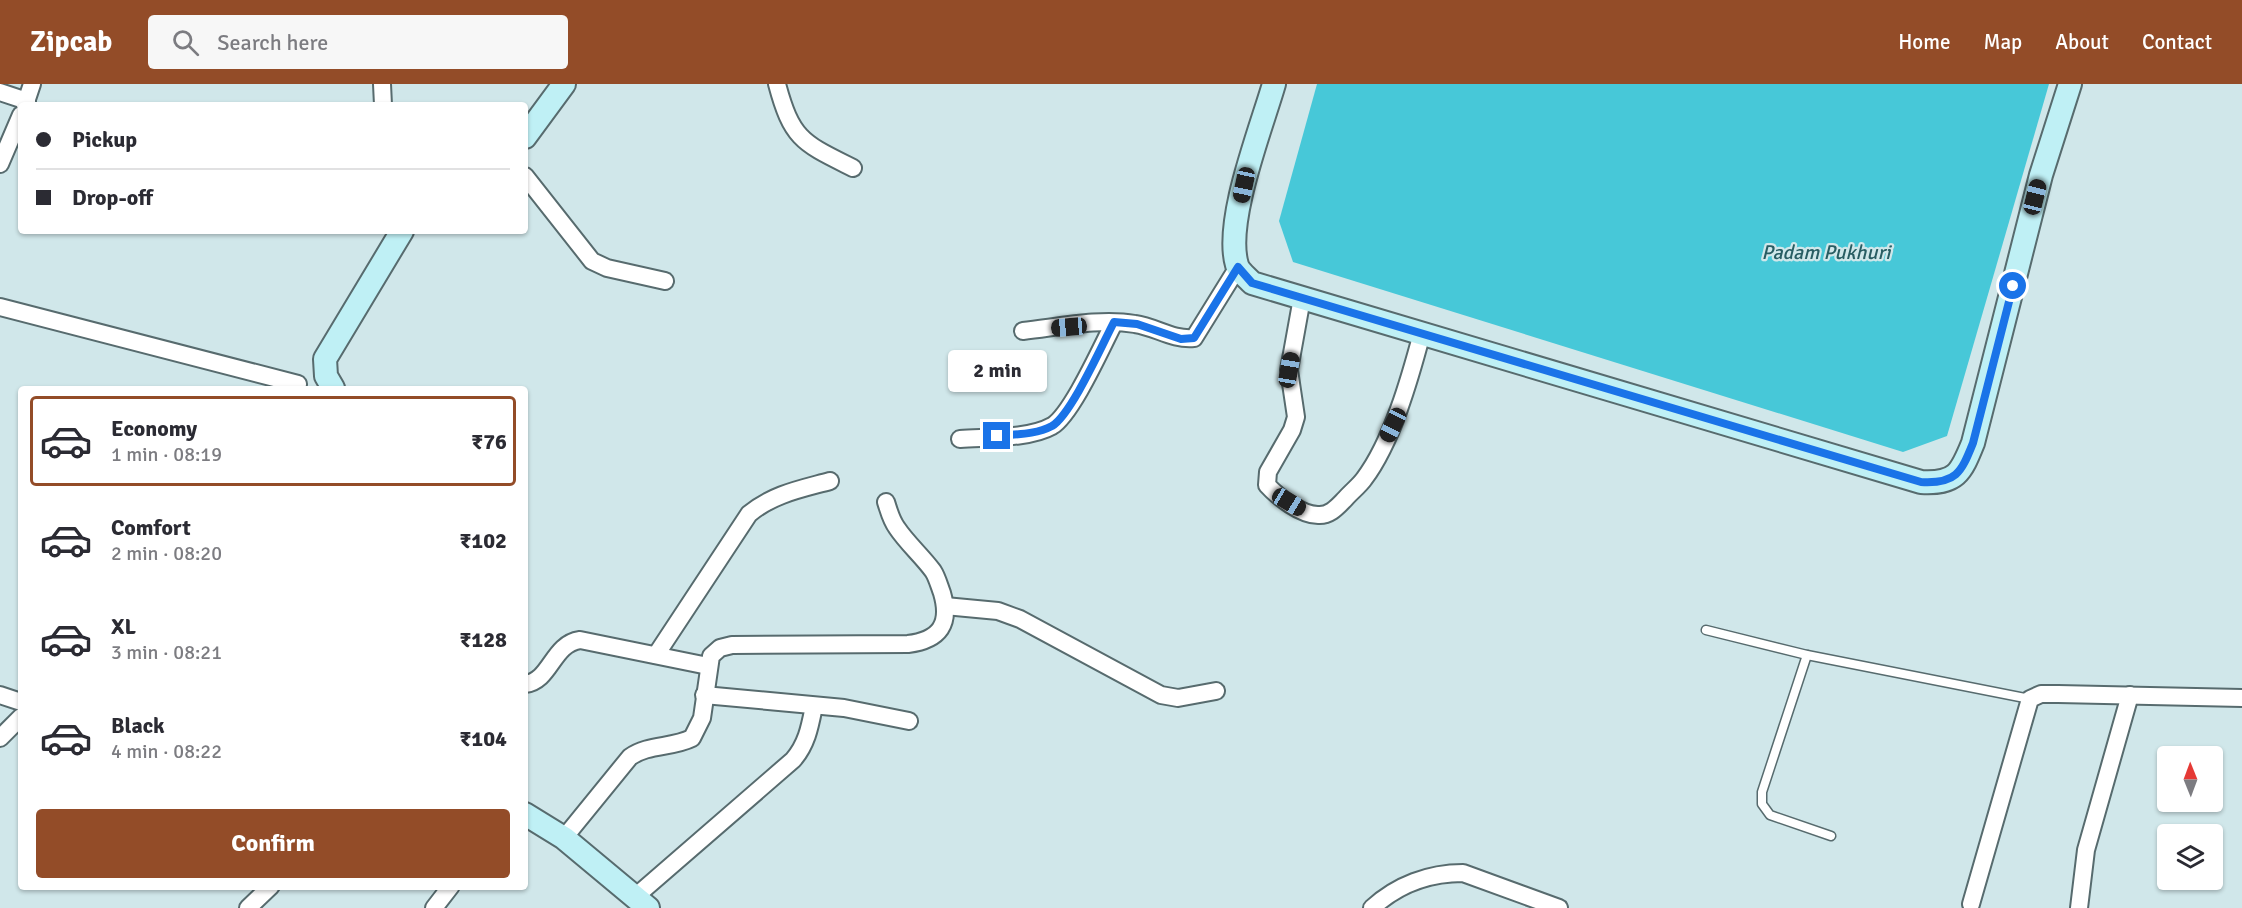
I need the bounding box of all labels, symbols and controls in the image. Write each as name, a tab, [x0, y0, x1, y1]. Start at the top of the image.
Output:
search box	[148, 15, 568, 69]
text: Zipcab	[30, 25, 112, 59]
icon: search	[169, 26, 202, 59]
text: Search here	[217, 29, 328, 56]
text: Home	[1898, 29, 1951, 55]
text: Map	[1984, 29, 2022, 55]
text: About	[2055, 29, 2109, 55]
text: Contact	[2142, 29, 2212, 55]
text: Pickup	[72, 126, 137, 153]
car	[1231, 166, 1257, 204]
car	[2022, 177, 2048, 217]
text: Drop-off	[72, 184, 153, 211]
water label: Padam Pukhuri	[1761, 240, 1892, 265]
route start	[1999, 272, 2026, 299]
car	[1050, 316, 1088, 338]
callout: 2 min	[948, 349, 1046, 391]
car	[1277, 351, 1301, 389]
text: 2 min	[973, 358, 1022, 383]
car	[1377, 405, 1409, 445]
icon: car	[39, 414, 93, 468]
text: Economy	[111, 415, 197, 442]
route end	[983, 422, 1010, 449]
text: ₹76	[471, 428, 507, 455]
text: 1 min · 08:19	[111, 442, 222, 467]
car	[1269, 485, 1309, 519]
icon: car	[39, 513, 93, 567]
text: Comfort	[111, 514, 191, 541]
text: ₹102	[459, 527, 507, 554]
text: 2 min · 08:20	[111, 541, 222, 566]
icon: car	[39, 612, 93, 666]
text: XL	[111, 613, 136, 640]
text: ₹128	[459, 626, 507, 653]
text: 3 min · 08:21	[111, 640, 222, 665]
icon: car	[39, 711, 93, 765]
text: Black	[111, 712, 165, 739]
text: ₹104	[459, 725, 507, 752]
text: 4 min · 08:22	[111, 739, 222, 764]
north arrow	[2157, 746, 2223, 812]
map controls	[2157, 746, 2223, 890]
button: Confirm	[36, 809, 510, 878]
button: layers	[2157, 824, 2223, 890]

